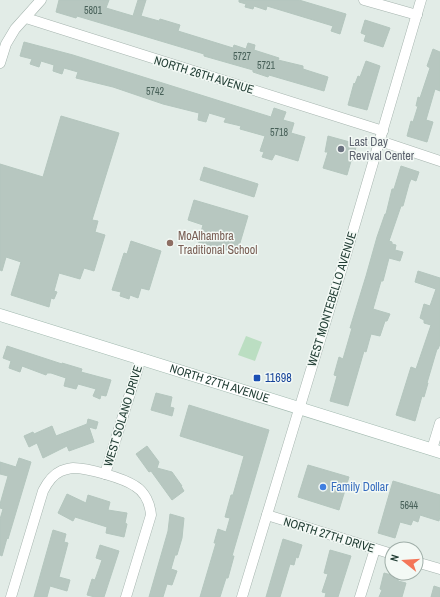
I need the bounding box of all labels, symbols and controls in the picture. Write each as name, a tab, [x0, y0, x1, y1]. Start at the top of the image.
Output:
house number: 5801	[84, 4, 103, 17]
house number: 5727	[233, 50, 252, 63]
street label: NORTH 26TH AVENUE	[152, 52, 256, 98]
house number: 5721	[257, 59, 276, 72]
house number: 5742	[146, 85, 165, 98]
house number: 5718	[270, 126, 289, 139]
place label: Last Day Revival Center	[349, 134, 415, 164]
marker: Last Day Revival Center	[336, 144, 346, 154]
place label: MoAlhambra Traditional School	[178, 228, 258, 258]
street label: WEST MONTEBELLO AVENUE	[304, 230, 360, 368]
marker: MoAlhambra Traditional School	[165, 238, 175, 248]
street label: NORTH 27TH AVENUE	[168, 360, 271, 406]
street label: WEST SOLANO DRIVE	[100, 364, 146, 468]
place label: 11698	[265, 370, 292, 386]
marker: 11698	[252, 373, 262, 383]
place label: Family Dollar	[331, 479, 389, 495]
marker: Family Dollar	[318, 482, 328, 492]
house number: 5644	[400, 499, 419, 512]
street label: NORTH 27TH DRIVE	[282, 514, 376, 556]
north arrow	[384, 541, 424, 581]
text: N	[387, 553, 402, 563]

